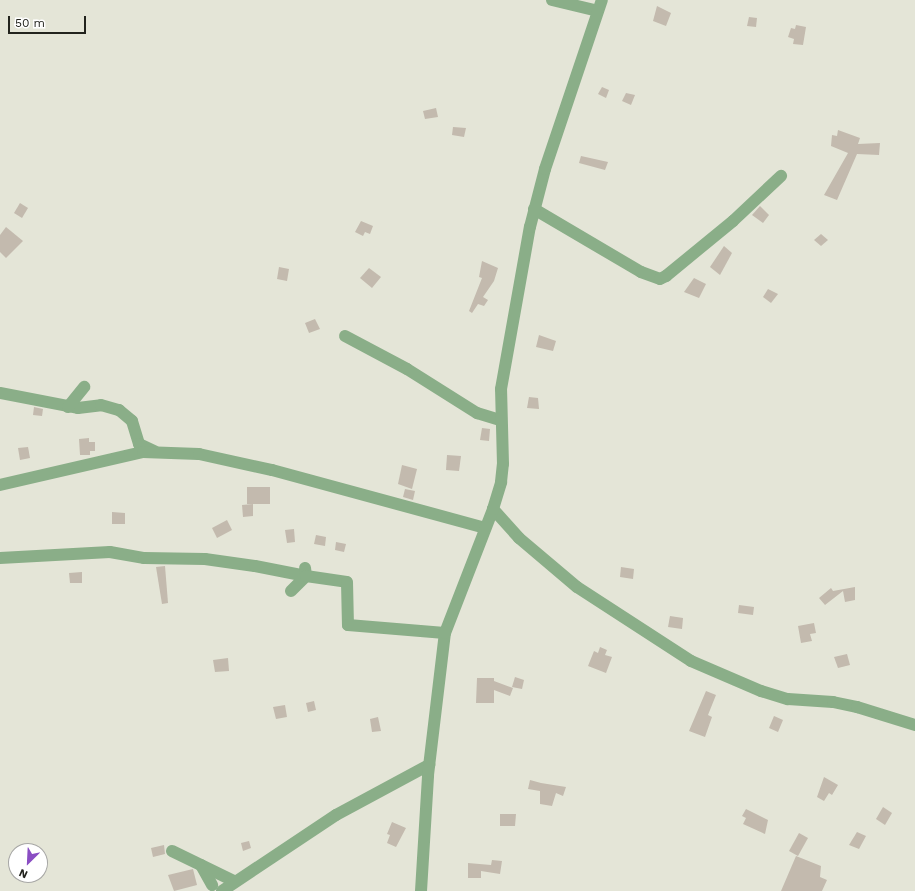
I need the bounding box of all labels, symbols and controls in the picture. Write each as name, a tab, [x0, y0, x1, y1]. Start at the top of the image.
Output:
scale bar	[10, 8, 88, 34]
text: 50 m	[15, 16, 45, 30]
north arrow	[8, 843, 48, 883]
text: N	[17, 866, 30, 881]

